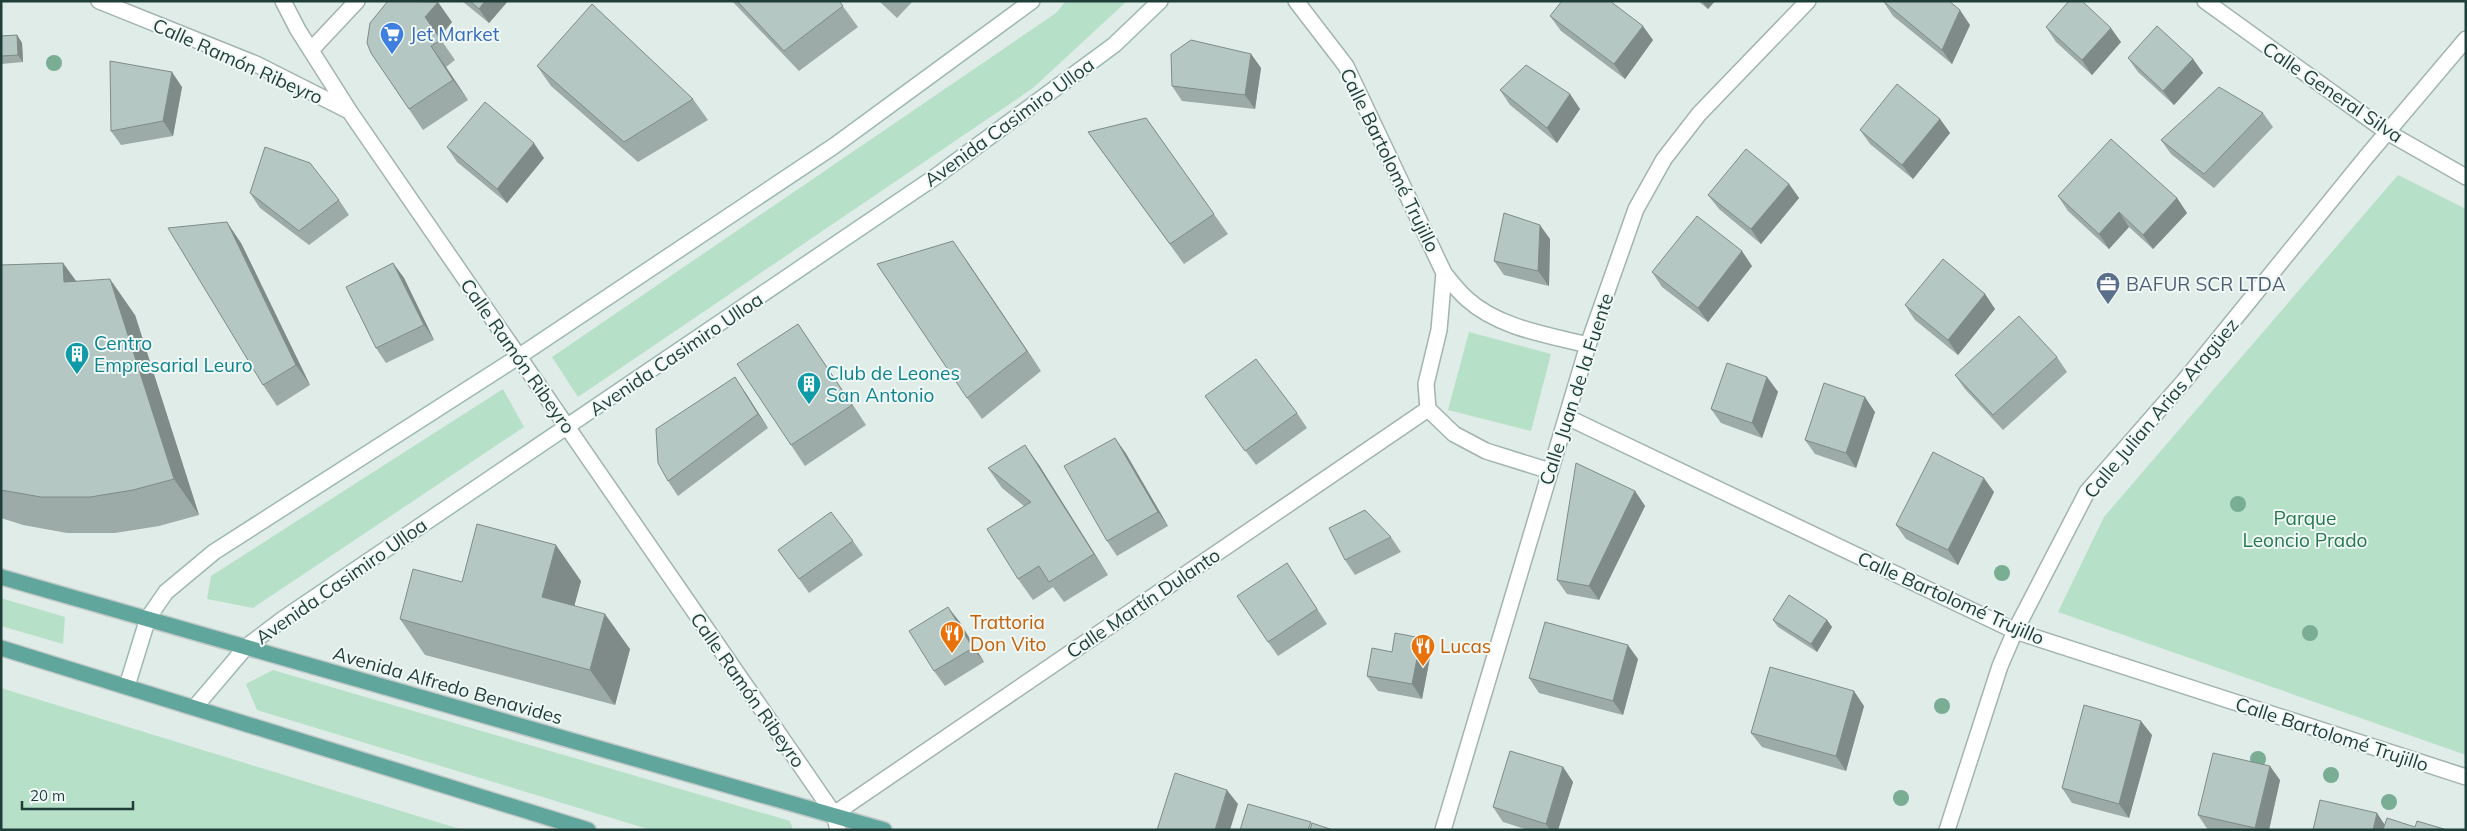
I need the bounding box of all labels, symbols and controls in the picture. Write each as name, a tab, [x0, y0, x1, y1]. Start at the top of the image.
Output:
street label: Calle Ramón Ribeyro	[149, 13, 327, 109]
supermarket icon: Jet Market	[379, 21, 405, 55]
place label: Jet Market	[410, 22, 500, 46]
street label: Calle General Silva	[2258, 36, 2408, 148]
street label: Avenida Casimiro Ulloa	[919, 52, 1099, 192]
street label: Calle Bartolomé Trujillo	[1335, 64, 1445, 256]
office icon: BAFUR SCR LTDA	[2095, 271, 2121, 305]
place label: BAFUR SCR LTDA	[2126, 272, 2286, 296]
street label: Calle Ramón Ribeyro	[456, 274, 580, 438]
street label: Avenida Casimiro Ulloa	[585, 287, 767, 421]
street label: Calle Juan de la Fuente	[1534, 290, 1618, 488]
street label: Calle Julian Arias Aragüez	[2078, 313, 2244, 503]
place label: Centro Empresarial Leuro	[94, 331, 253, 377]
building icon: Centro Empresarial Leuro	[64, 341, 90, 375]
place label: Club de Leones San Antonio	[826, 361, 960, 407]
building icon: Club de Leones San Antonio	[796, 371, 822, 405]
park label: Parque Leoncio Prado	[2243, 506, 2367, 552]
street label: Avenida Casimiro Ulloa	[250, 513, 432, 649]
street label: Calle Martín Dulanto	[1062, 543, 1224, 663]
street label: Calle Bartolomé Trujillo	[1854, 546, 2048, 650]
street label: Calle Ramón Ribeyro	[686, 608, 810, 772]
place label: Trattoria Don Vito	[970, 610, 1046, 656]
restaurant icon: Trattoria Don Vito	[939, 620, 965, 654]
restaurant icon: Lucas	[1410, 633, 1436, 667]
place label: Lucas	[1440, 634, 1491, 658]
street label: Avenida Alfredo Benavides	[330, 641, 566, 729]
street label: Calle Bartolomé Trujillo	[2232, 691, 2432, 777]
scale bar	[22, 778, 134, 810]
text: 20 m	[30, 786, 65, 805]

